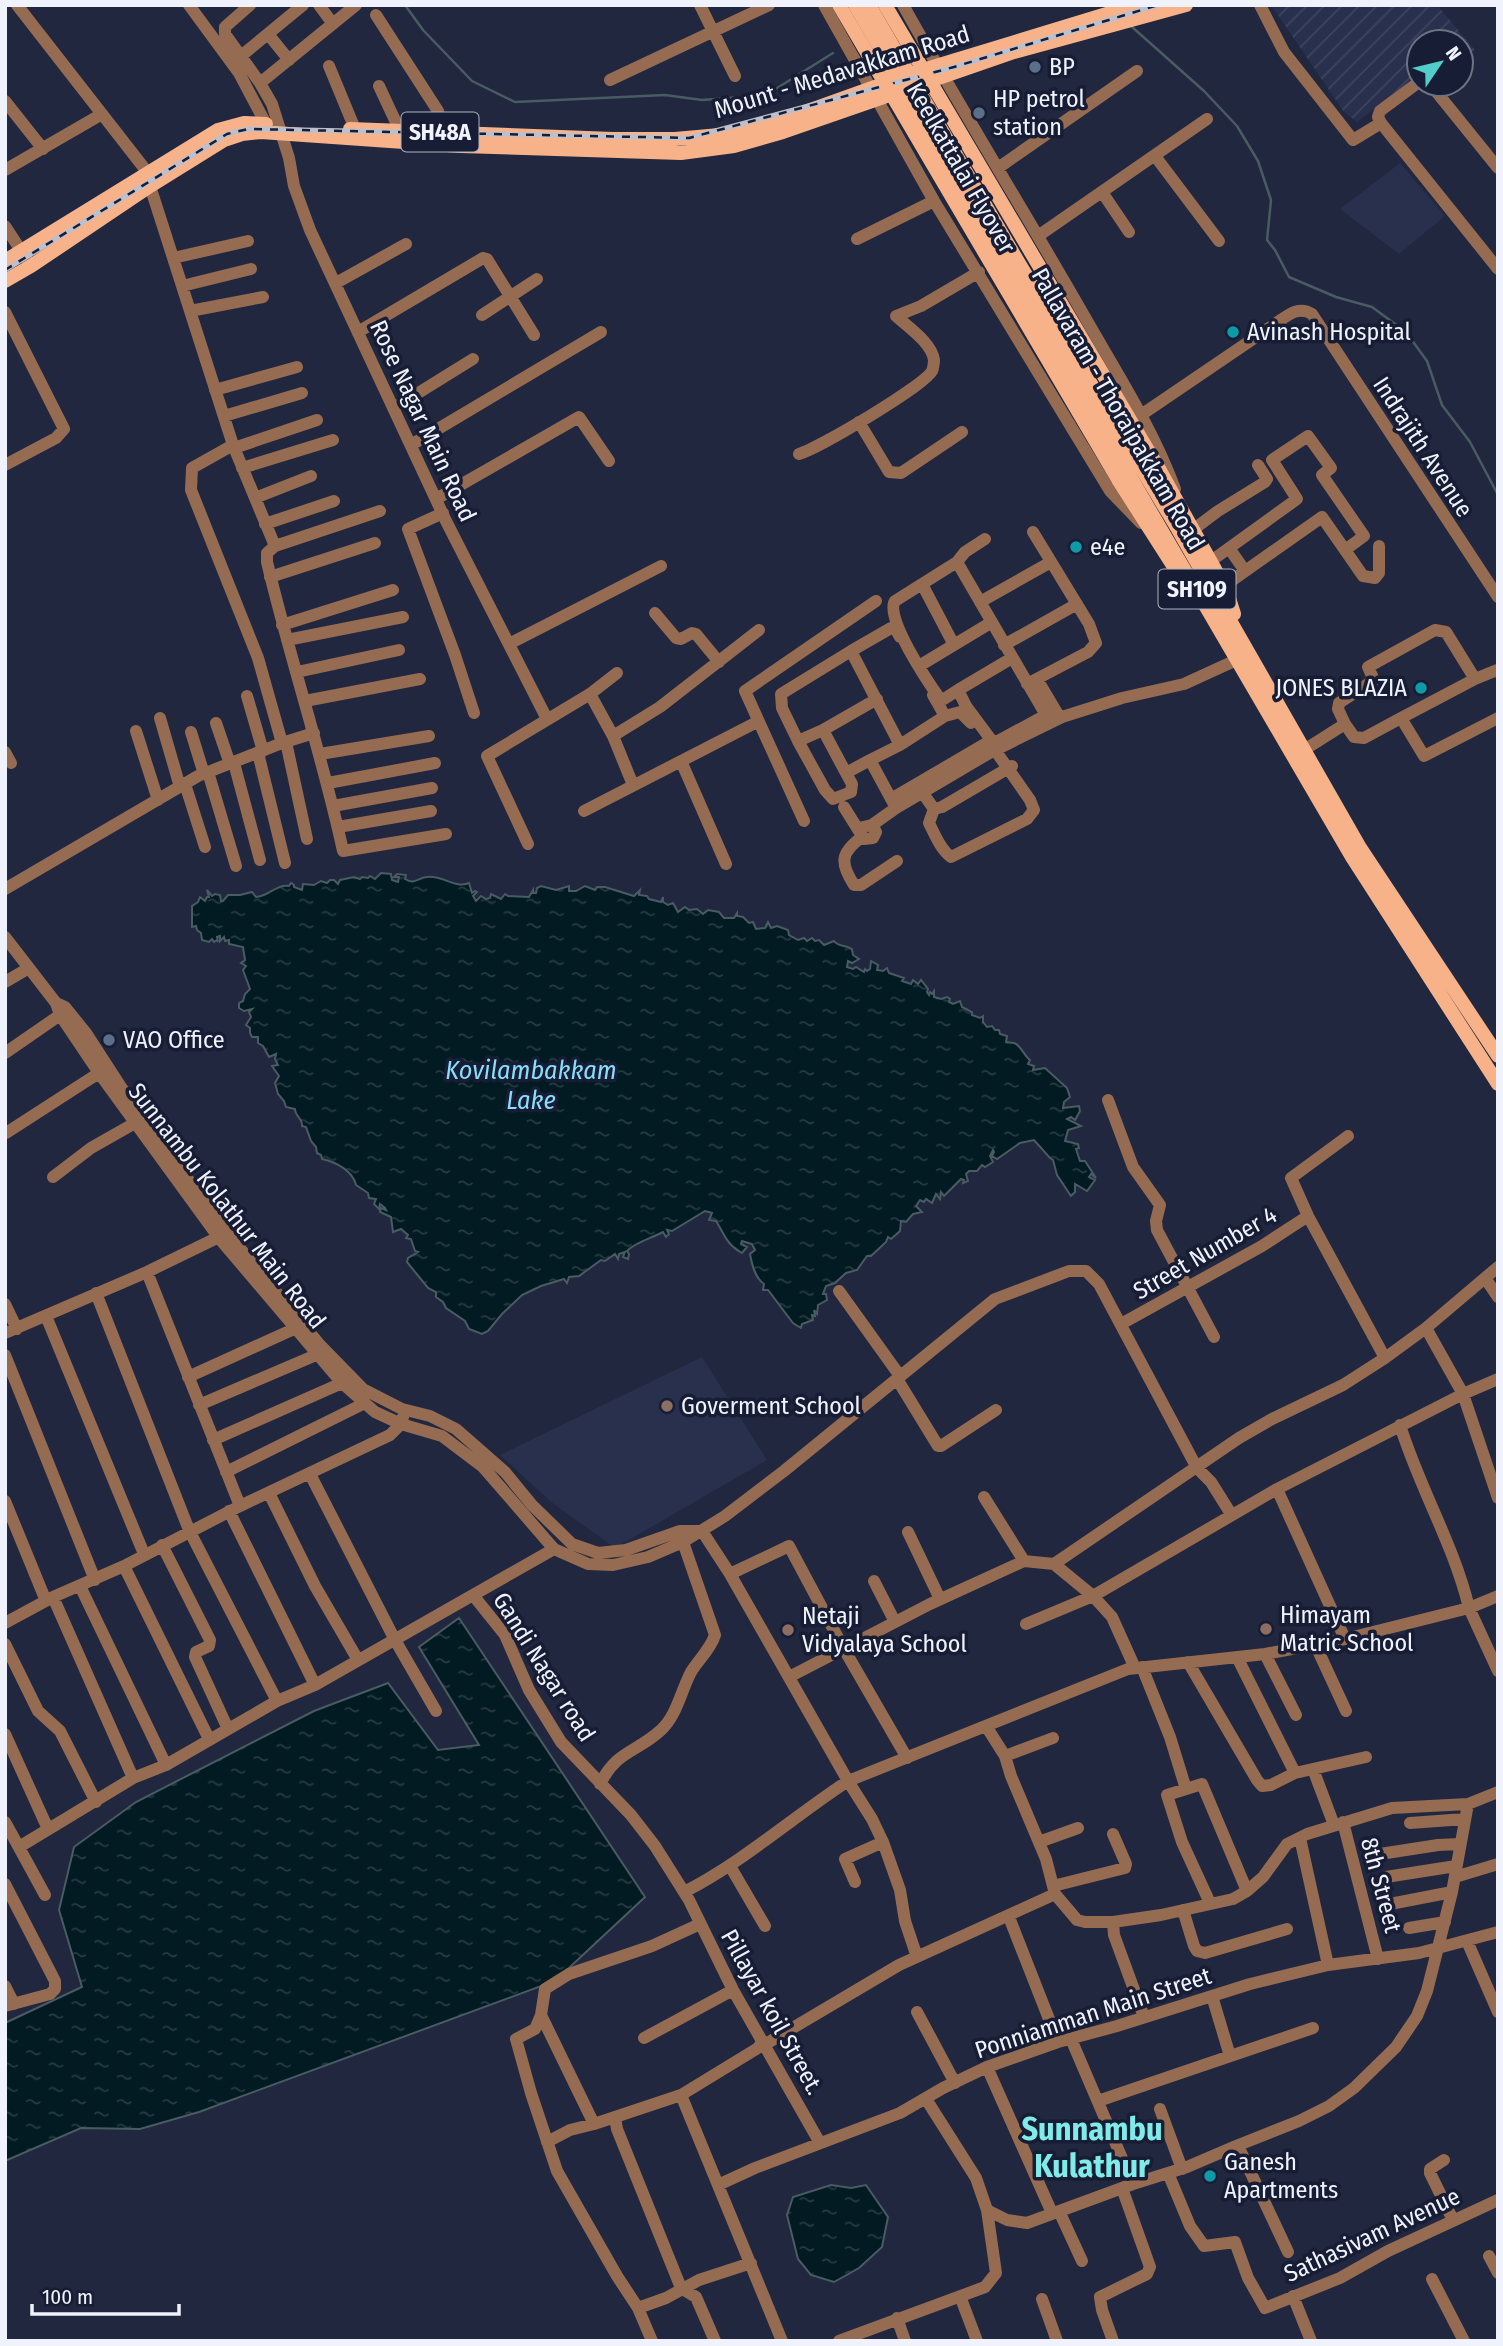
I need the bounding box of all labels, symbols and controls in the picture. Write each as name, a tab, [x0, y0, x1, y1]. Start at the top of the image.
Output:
street label: Mount - Medavakkam Road	[711, 20, 973, 124]
north arrow	[1405, 28, 1475, 98]
text: N	[1441, 42, 1466, 65]
place label: BP	[1049, 53, 1075, 81]
marker: BP	[1027, 59, 1043, 75]
street label: Keelkattalai Flyover	[901, 78, 1021, 259]
place label: HP petrol station	[993, 85, 1085, 141]
marker: HP petrol station	[971, 105, 987, 121]
road number: SH48A	[402, 113, 478, 152]
street label: Pallavaram - Thoraipakkam Road	[1026, 263, 1210, 555]
street label: Rose Nagar Main Road	[364, 316, 482, 526]
place label: Avinash Hospital	[1247, 318, 1411, 346]
marker: Avinash Hospital	[1225, 324, 1241, 340]
street label: Indrajith Avenue	[1367, 372, 1479, 522]
place label: e4e	[1090, 533, 1125, 561]
marker: e4e	[1068, 539, 1084, 555]
road number: SH109	[1158, 569, 1236, 608]
place label: JONES BLAZIA	[1276, 674, 1407, 702]
marker: JONES BLAZIA	[1413, 680, 1429, 696]
place label: VAO Office	[123, 1026, 225, 1054]
marker: VAO Office	[101, 1032, 117, 1048]
water label: Kovilambakkam Lake	[445, 1055, 617, 1116]
street label: Sunnambu Kolathur Main Road	[122, 1078, 332, 1334]
street label: Street Number 4	[1129, 1201, 1281, 1305]
place label: Goverment School	[681, 1392, 861, 1420]
marker: Goverment School	[659, 1398, 675, 1414]
street label: Gandi Nagar road	[487, 1587, 601, 1747]
place label: Himayam Matric School	[1280, 1601, 1413, 1657]
place label: Netaji Vidyalaya School	[802, 1602, 967, 1658]
marker: Himayam Matric School	[1258, 1621, 1274, 1637]
marker: Netaji Vidyalaya School	[780, 1622, 796, 1638]
street label: 8th Street	[1355, 1834, 1407, 1936]
street label: Pillayar koil Street.	[715, 1925, 829, 2099]
street label: Ponniamman Main Street	[971, 1962, 1215, 2064]
district label: Sunnambu Kulathur	[1021, 2110, 1163, 2185]
place label: Ganesh Apartments	[1224, 2148, 1338, 2204]
marker: Ganesh Apartments	[1202, 2168, 1218, 2184]
street label: Sathasivam Avenue	[1280, 2182, 1464, 2288]
scale bar	[32, 2272, 178, 2316]
text: 100 m	[42, 2284, 93, 2310]

